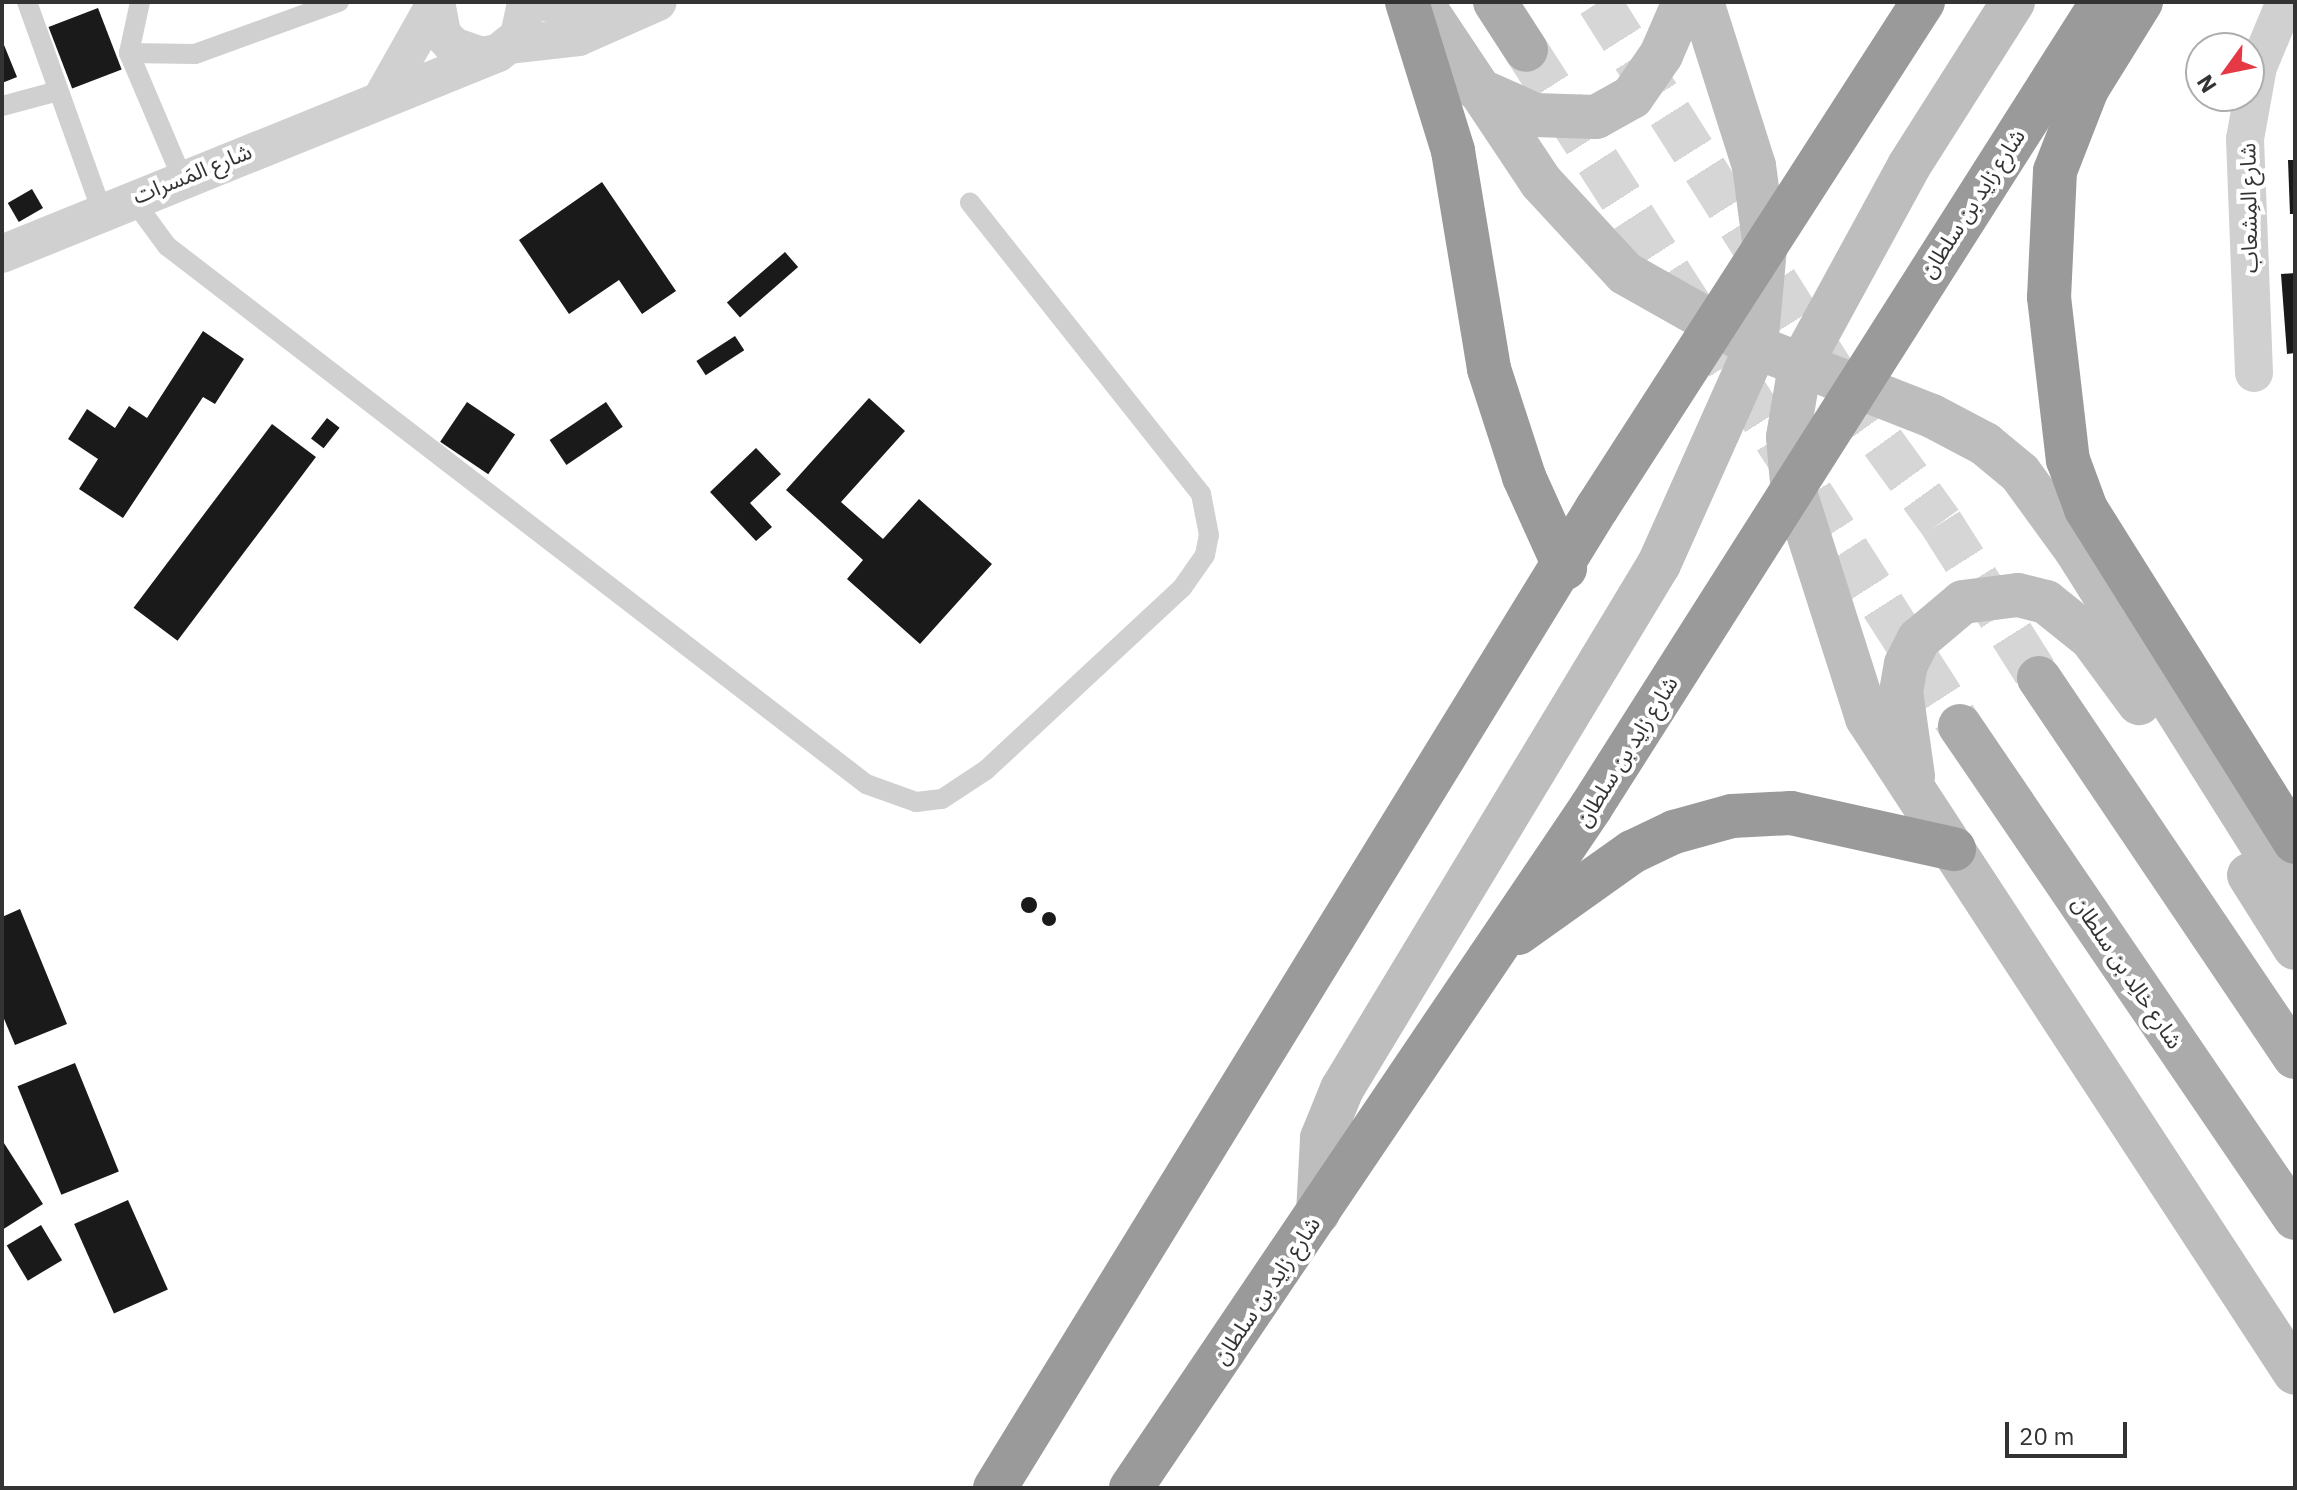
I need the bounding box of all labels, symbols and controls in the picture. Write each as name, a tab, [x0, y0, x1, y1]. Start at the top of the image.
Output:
north arrow	[2185, 32, 2265, 112]
text: N	[2190, 70, 2223, 99]
street label: شارع زايد بن سلطان	[1914, 124, 2030, 282]
street label: شارع المَسرات	[129, 137, 255, 209]
street label: شارع المِشعاب	[2234, 143, 2262, 273]
street label: شارع زايد بن سلطان	[1569, 671, 1683, 831]
street label: شارع خالِد بن سلطان	[2067, 891, 2189, 1053]
street label: شارع زايد بن سلطان	[1207, 1211, 1325, 1369]
scale bar	[2009, 1406, 2131, 1456]
text: 20 m	[2019, 1420, 2074, 1452]

